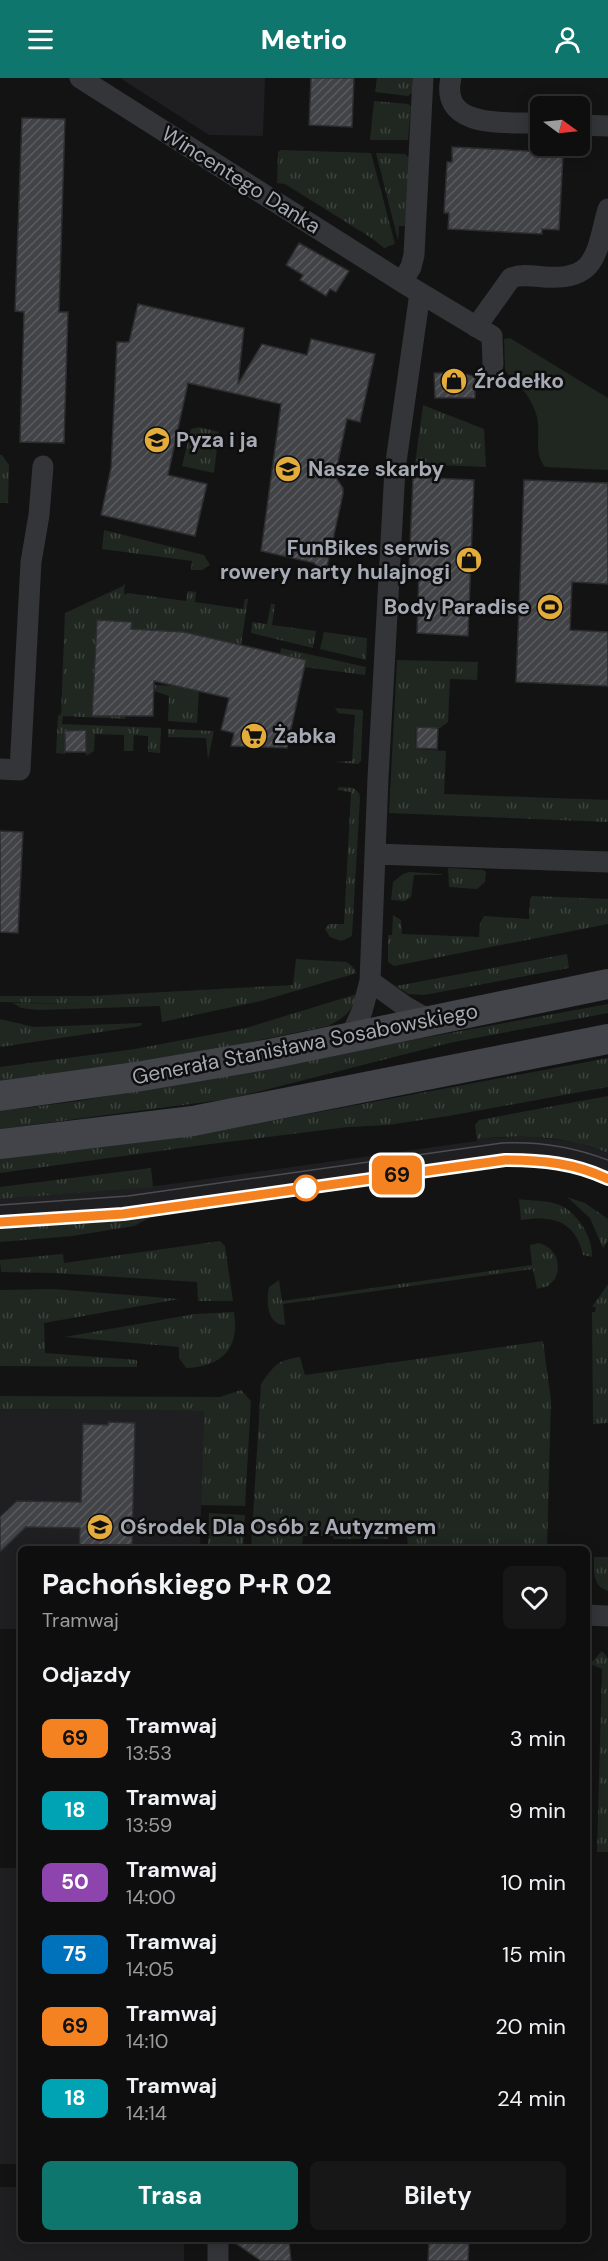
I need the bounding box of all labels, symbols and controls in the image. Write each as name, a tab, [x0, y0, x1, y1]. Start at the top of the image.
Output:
text: Metrio	[261, 22, 347, 57]
icon: menu	[24, 23, 57, 56]
icon: person	[551, 23, 584, 56]
north arrow	[530, 96, 590, 156]
map controls	[530, 96, 590, 156]
street label: Wincentego Danka	[156, 120, 326, 240]
shop icon: Źródełko	[439, 366, 469, 396]
place label: Źródełko	[474, 367, 564, 395]
school or university icon: Pyza i ja	[142, 425, 172, 455]
place label: Pyza i ja	[176, 426, 258, 454]
school or university icon: Nasze skarby	[273, 454, 303, 484]
place label: Nasze skarby	[308, 455, 444, 483]
place label: FunBikes serwis rowery narty hulajnogi	[220, 534, 450, 586]
shop icon: FunBikes serwis rowery narty hulajnogi	[454, 545, 484, 575]
sports icon: Body Paradise	[535, 592, 565, 622]
place label: Body Paradise	[384, 593, 530, 621]
supermarket icon: Żabka	[239, 721, 269, 751]
place label: Żabka	[274, 722, 336, 750]
street label: Generała Stanisława Sosabowskiego	[130, 997, 480, 1091]
line badge: 69	[370, 1156, 424, 1194]
text: 69	[384, 1161, 410, 1189]
unlabelled marker	[293, 1175, 319, 1201]
school or university icon: Ośrodek Dla Osób z Autyzmem	[85, 1512, 115, 1542]
place label: Ośrodek Dla Osób z Autyzmem	[120, 1513, 436, 1541]
text: Pachońskiego P+R 02	[42, 1566, 332, 1603]
button: heart	[503, 1566, 566, 1629]
text: Tramwaj	[42, 1607, 119, 1633]
text: Odjazdy	[42, 1660, 131, 1689]
text: Tramwaj	[126, 1711, 217, 1740]
text: 69	[62, 1724, 88, 1752]
text: 3 min	[510, 1724, 566, 1753]
text: 13:53	[126, 1740, 172, 1766]
text: Tramwaj	[126, 1783, 217, 1812]
text: 18	[65, 1796, 85, 1824]
text: 9 min	[509, 1796, 566, 1825]
text: 13:59	[126, 1812, 172, 1838]
text: Tramwaj	[126, 1855, 217, 1884]
text: 50	[61, 1868, 89, 1896]
text: 10 min	[501, 1868, 566, 1897]
text: 14:00	[126, 1884, 176, 1910]
text: Tramwaj	[126, 1927, 217, 1956]
text: 75	[63, 1940, 87, 1968]
text: 15 min	[502, 1940, 566, 1969]
text: 14:05	[126, 1956, 174, 1982]
text: Tramwaj	[126, 1999, 217, 2028]
text: 69	[62, 2012, 88, 2040]
text: 20 min	[495, 2012, 566, 2041]
text: 14:10	[126, 2028, 168, 2054]
text: Tramwaj	[126, 2071, 217, 2100]
text: 18	[65, 2084, 85, 2112]
text: 24 min	[497, 2084, 566, 2113]
text: 14:14	[126, 2100, 167, 2126]
button: Trasa	[42, 2161, 298, 2230]
button: Bilety	[310, 2161, 566, 2230]

